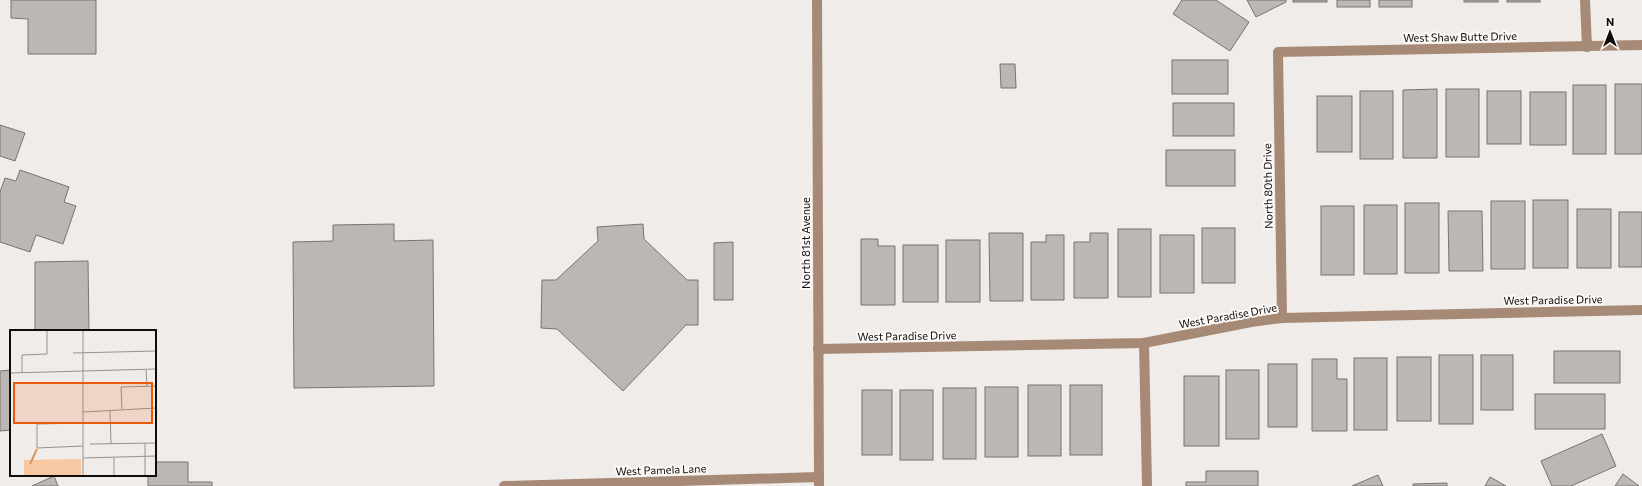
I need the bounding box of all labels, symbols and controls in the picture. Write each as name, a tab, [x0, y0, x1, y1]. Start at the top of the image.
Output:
north arrow	[1590, 12, 1630, 52]
text: N	[1606, 15, 1614, 28]
street label: West Shaw Butte Drive	[1403, 29, 1517, 44]
street label: North 80th Drive	[1260, 143, 1275, 229]
street label: North 81st Avenue	[799, 197, 812, 289]
street label: West Paradise Drive	[1503, 292, 1603, 307]
street label: West Paradise Drive	[1178, 300, 1278, 331]
street label: West Paradise Drive	[857, 328, 957, 343]
inset map	[10, 330, 156, 476]
street label: West Pamela Lane	[615, 461, 707, 478]

